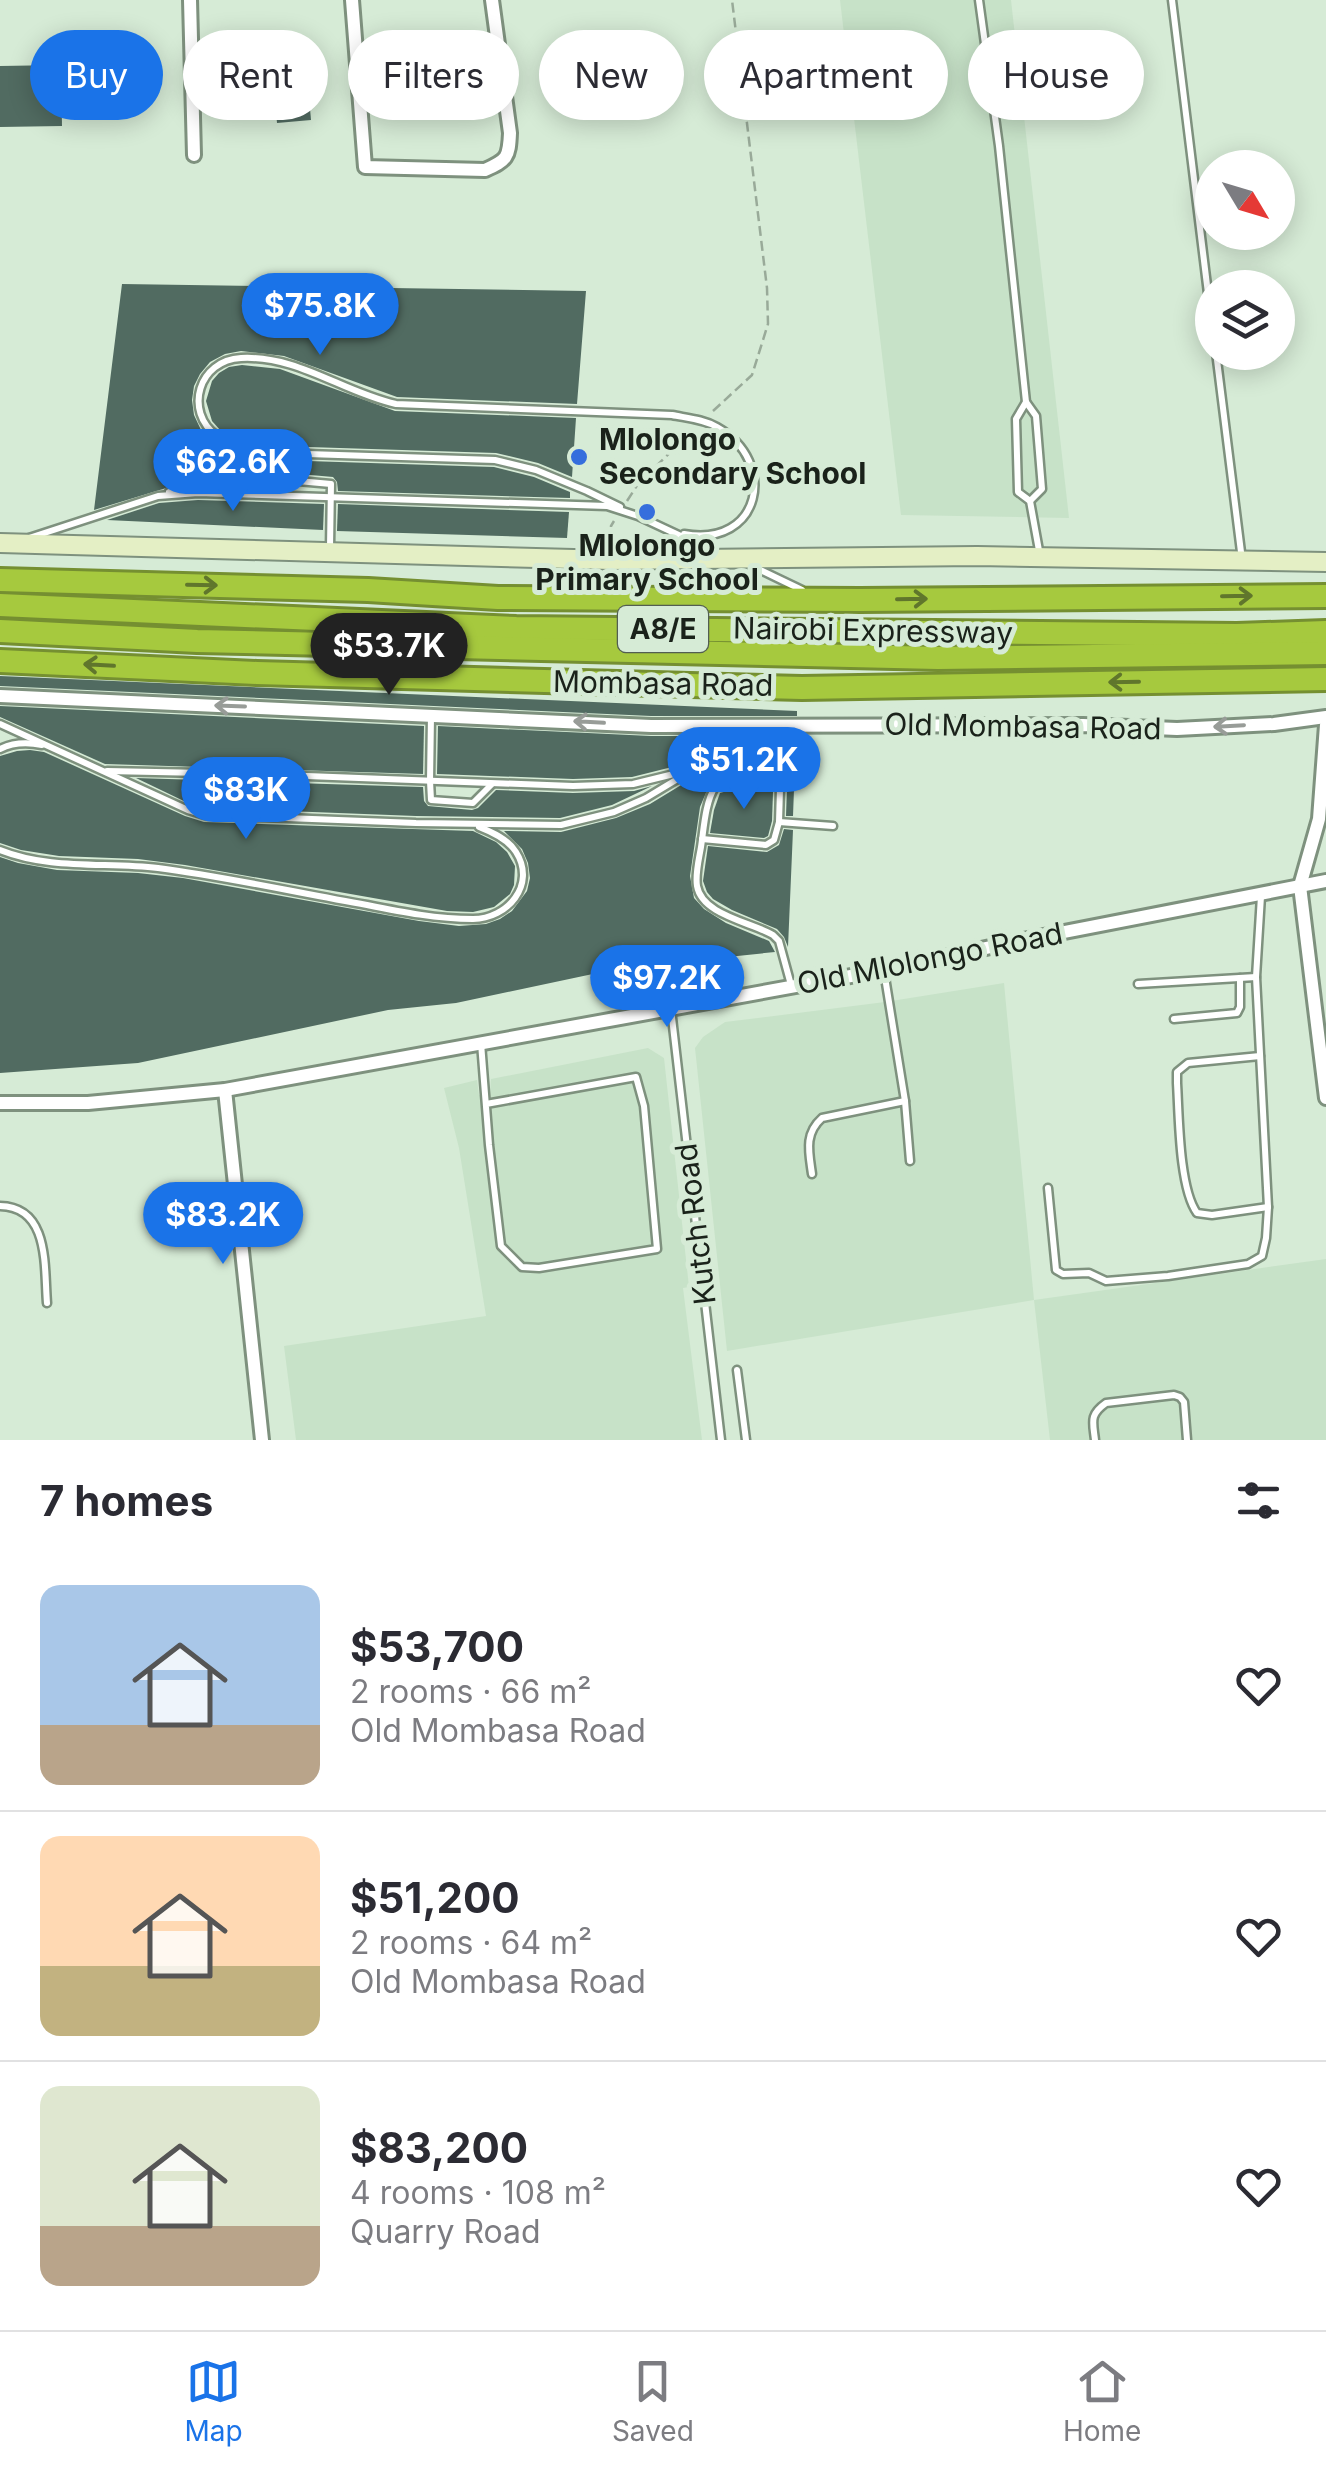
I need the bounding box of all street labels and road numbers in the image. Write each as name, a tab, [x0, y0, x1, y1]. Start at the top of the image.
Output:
road number: A8/E	[618, 606, 708, 652]
street label: Nairobi Expressway	[733, 610, 1014, 650]
street label: Mombasa Road	[553, 663, 773, 703]
street label: Old Mombasa Road	[884, 706, 1162, 746]
street label: Old Mlolongo Road	[794, 915, 1066, 1001]
street label: Kutch Road	[667, 1141, 723, 1307]

